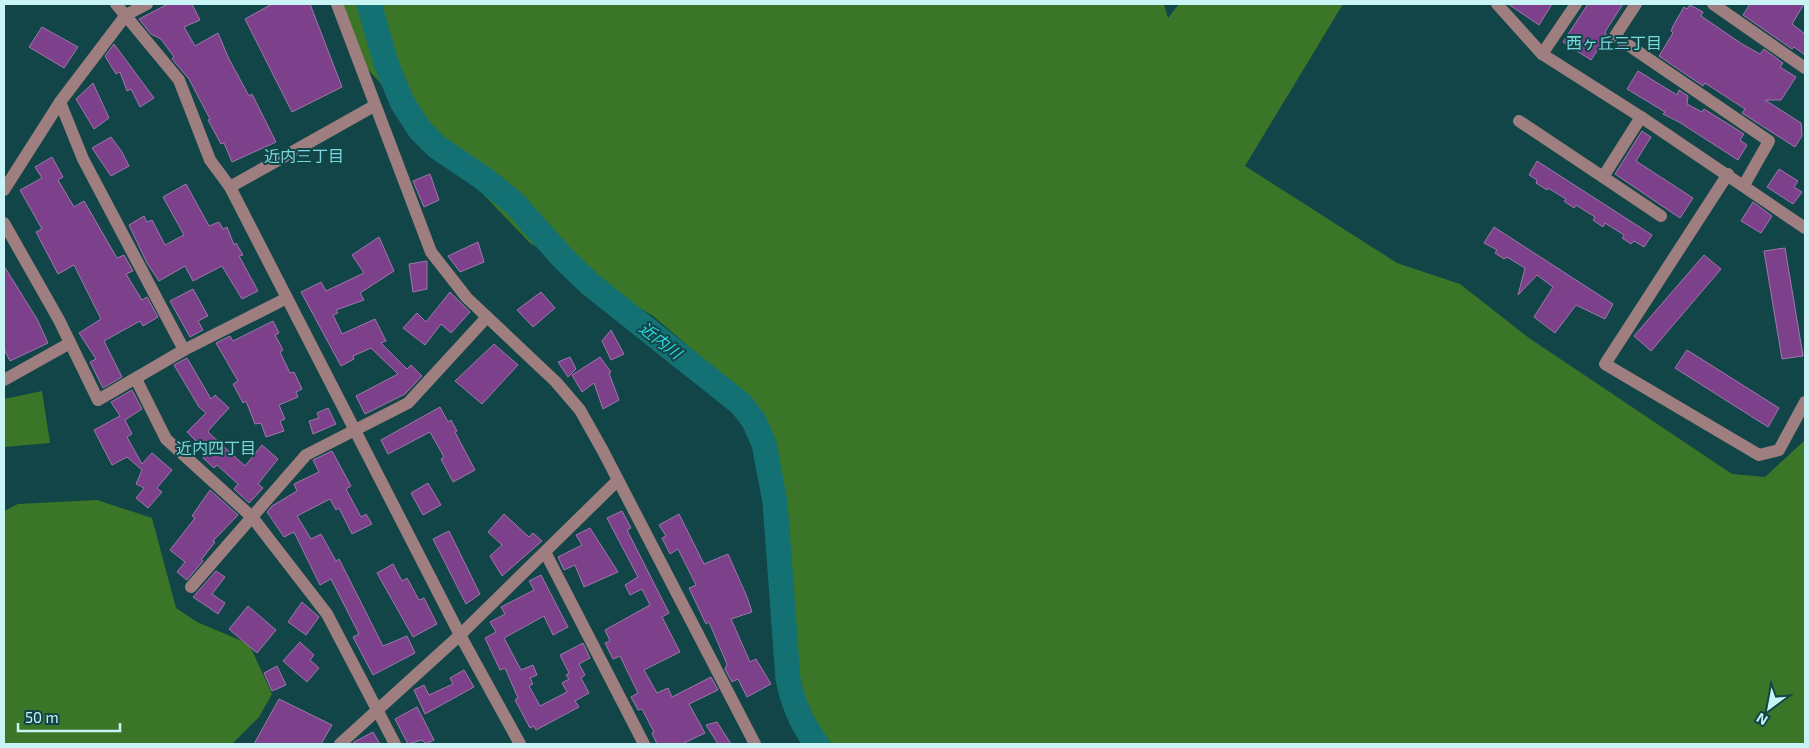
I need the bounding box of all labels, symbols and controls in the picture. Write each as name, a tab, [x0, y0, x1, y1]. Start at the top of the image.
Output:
district label: 西ヶ丘三丁目	[1566, 33, 1662, 52]
district label: 近内三丁目	[264, 146, 344, 165]
water label: 近内川	[636, 318, 687, 363]
district label: 近内四丁目	[176, 438, 256, 457]
north arrow	[1744, 683, 1794, 733]
scale bar	[18, 700, 120, 732]
text: 50 m	[25, 708, 59, 726]
text: N	[1753, 710, 1771, 729]

